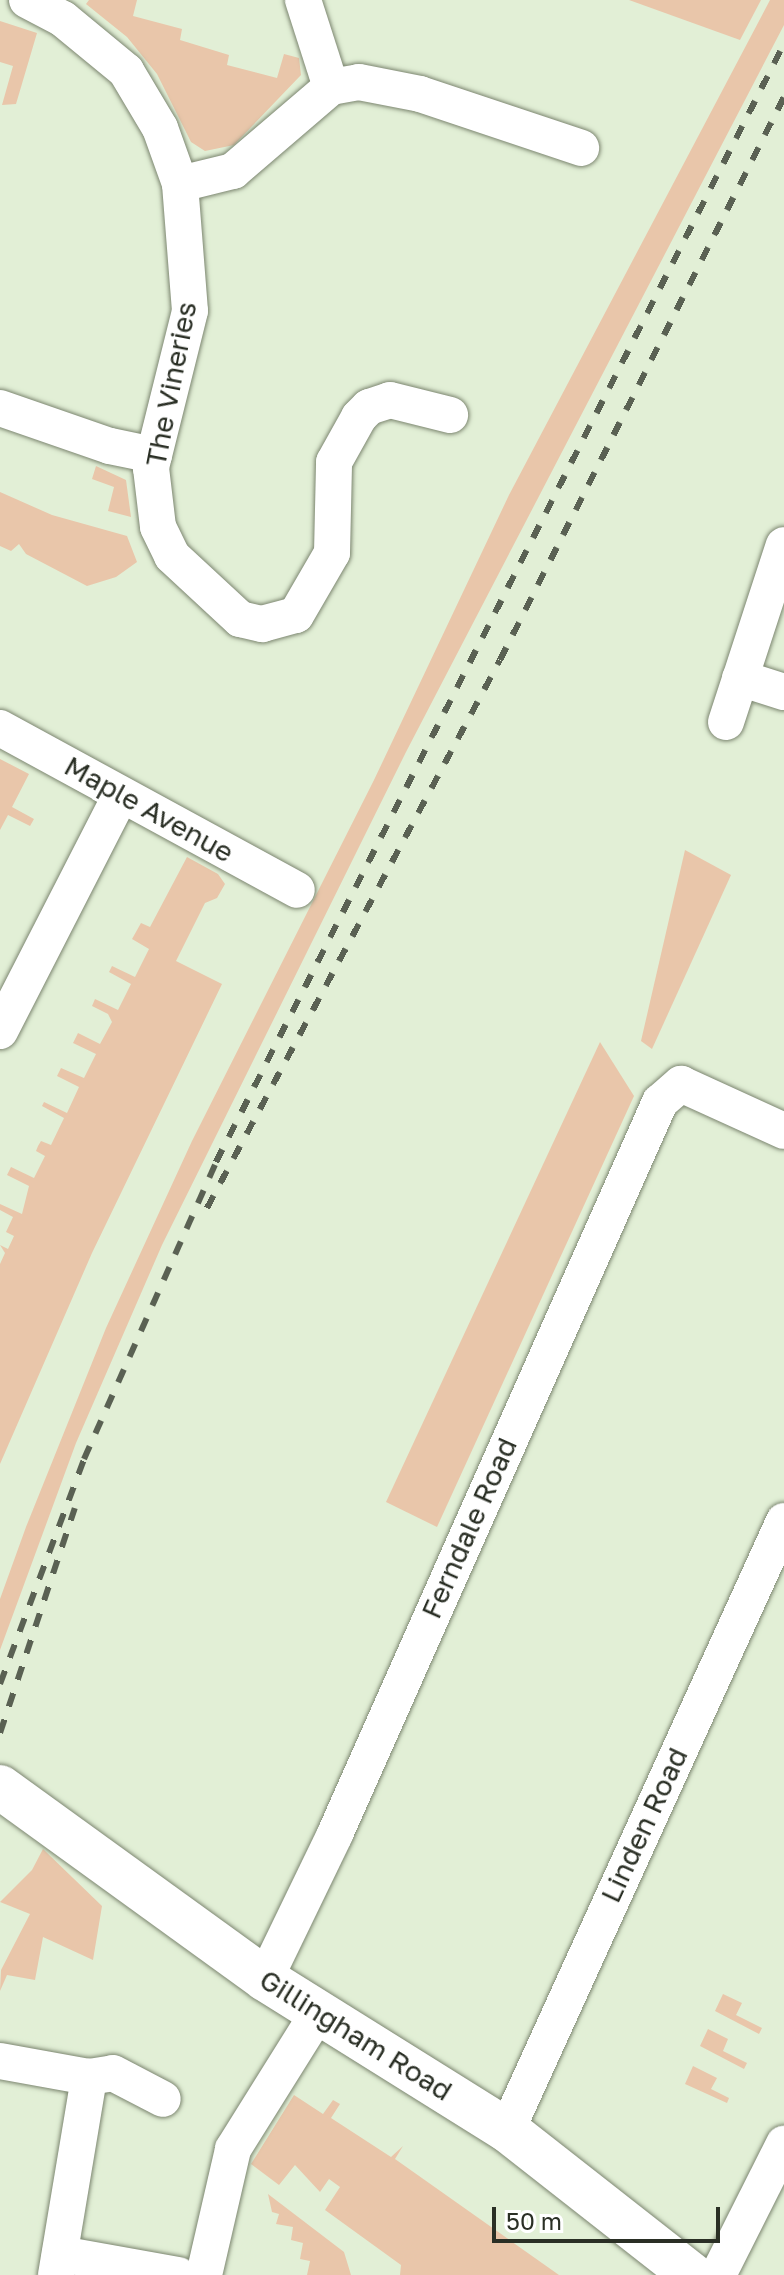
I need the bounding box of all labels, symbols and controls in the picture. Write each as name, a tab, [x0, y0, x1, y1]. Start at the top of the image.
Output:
street label: The Vineries	[139, 299, 203, 469]
street label: Maple Avenue	[59, 749, 239, 869]
street label: Ferndale Road	[414, 1432, 524, 1624]
street label: Linden Road	[593, 1742, 695, 1908]
street label: Gillingham Road	[254, 1962, 458, 2108]
scale bar	[496, 2191, 724, 2241]
text: 50 m	[506, 2206, 562, 2235]

